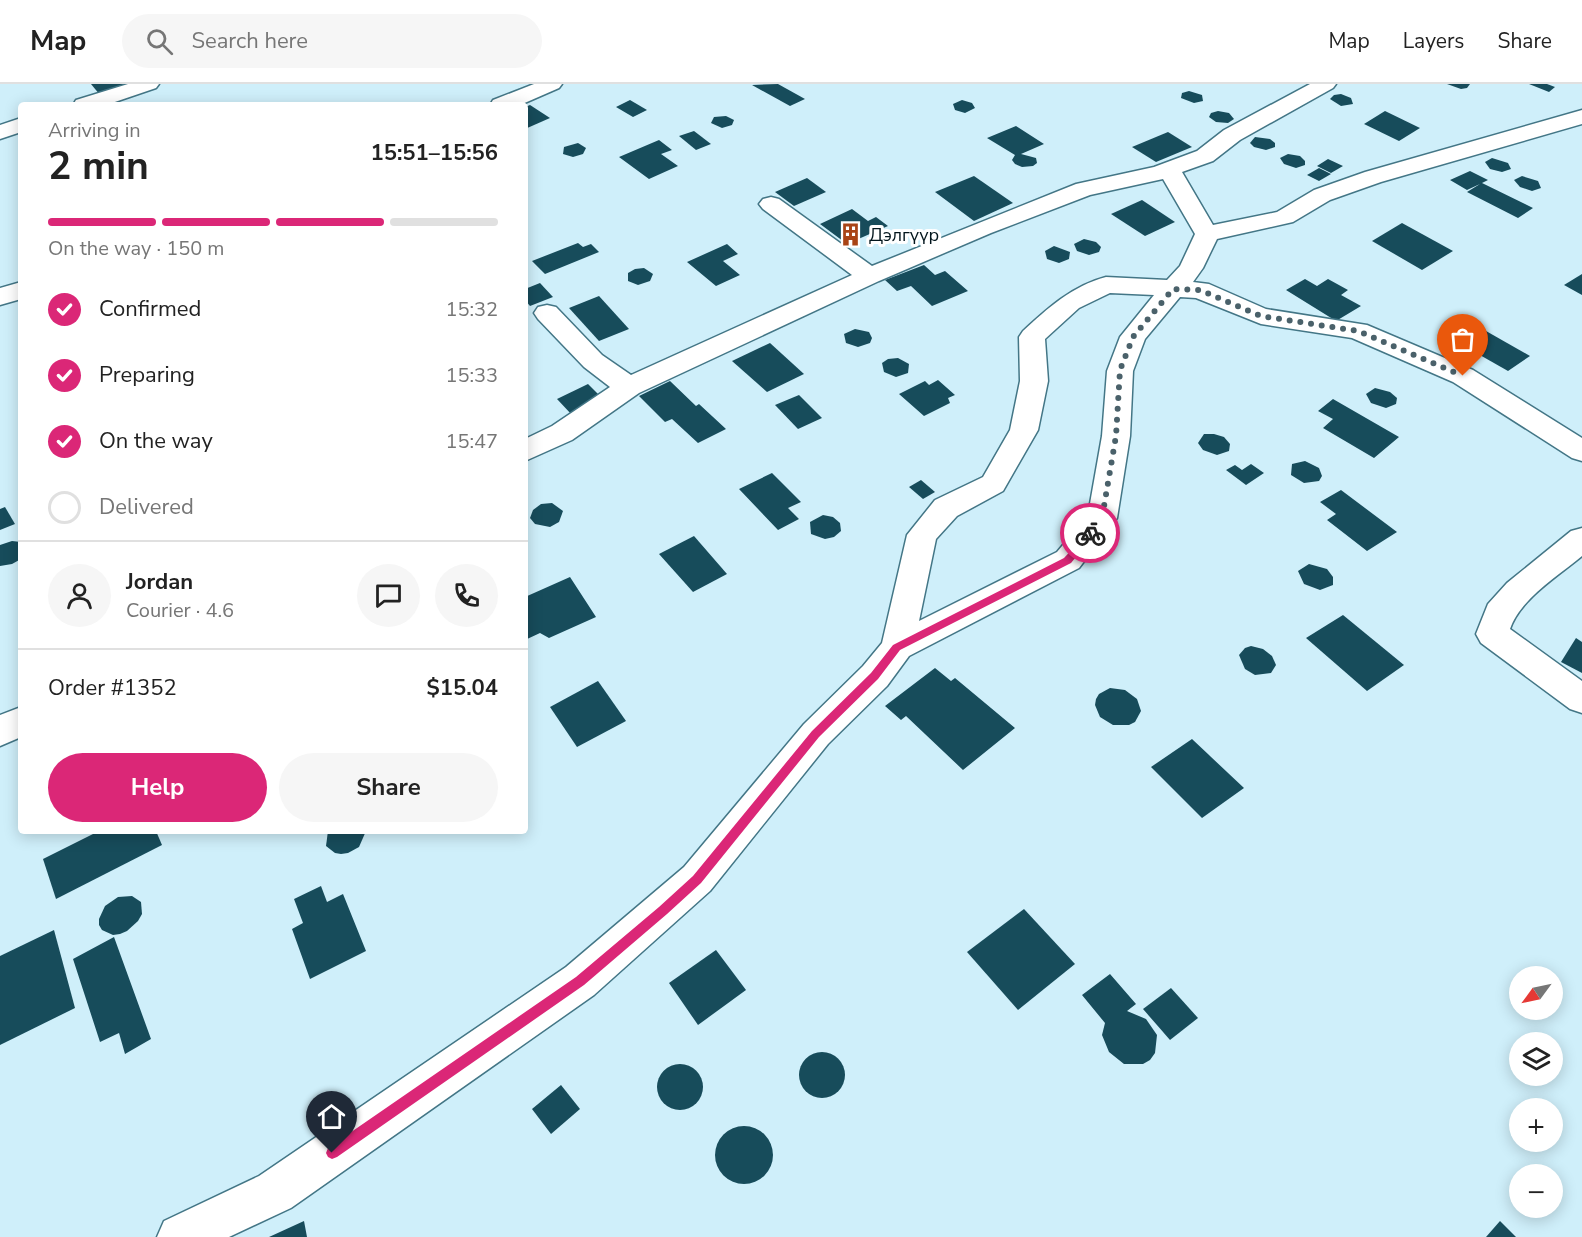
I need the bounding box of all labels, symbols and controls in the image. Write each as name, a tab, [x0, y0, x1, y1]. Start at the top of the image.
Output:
search box	[122, 14, 542, 68]
text: Map	[30, 22, 86, 60]
icon: search	[143, 25, 176, 58]
text: Search here	[191, 26, 308, 56]
text: Map	[1328, 27, 1370, 55]
text: Layers	[1403, 27, 1464, 55]
text: Share	[1497, 27, 1552, 55]
text: Arriving in	[48, 117, 141, 144]
text: 15:51–15:56	[370, 138, 498, 168]
text: 2 min	[48, 140, 149, 193]
building icon: Дэлгүүр	[838, 222, 864, 248]
place label: Дэлгүүр	[869, 223, 939, 247]
text: On the way · 150 m	[48, 235, 224, 262]
icon: check	[48, 293, 81, 326]
text: Confirmed	[99, 294, 201, 324]
text: 15:32	[445, 296, 498, 323]
pin	[1437, 314, 1488, 376]
icon: bag	[1446, 323, 1479, 356]
icon: check	[48, 359, 81, 392]
text: Preparing	[99, 360, 195, 390]
text: 15:33	[445, 362, 498, 389]
icon: check	[48, 425, 81, 458]
text: On the way	[99, 426, 213, 456]
text: 15:47	[445, 428, 498, 455]
text: Delivered	[99, 492, 194, 522]
courier	[1060, 503, 1120, 563]
icon: bike	[1074, 517, 1107, 550]
button: person	[48, 564, 111, 627]
button: chat	[357, 564, 420, 627]
button: phone	[435, 564, 498, 627]
text: Jordan	[126, 567, 193, 597]
text: Courier · 4.6	[126, 597, 234, 624]
text: Order #1352	[48, 673, 177, 703]
text: $15.04	[427, 673, 498, 703]
button: Help	[48, 753, 267, 822]
button: Share	[279, 753, 498, 822]
north arrow	[1509, 966, 1563, 1020]
map controls	[1509, 966, 1563, 1218]
button: layers	[1509, 1032, 1563, 1086]
pin	[306, 1091, 357, 1153]
button: +	[1509, 1098, 1563, 1152]
icon: home	[315, 1100, 348, 1133]
button: −	[1509, 1164, 1563, 1218]

